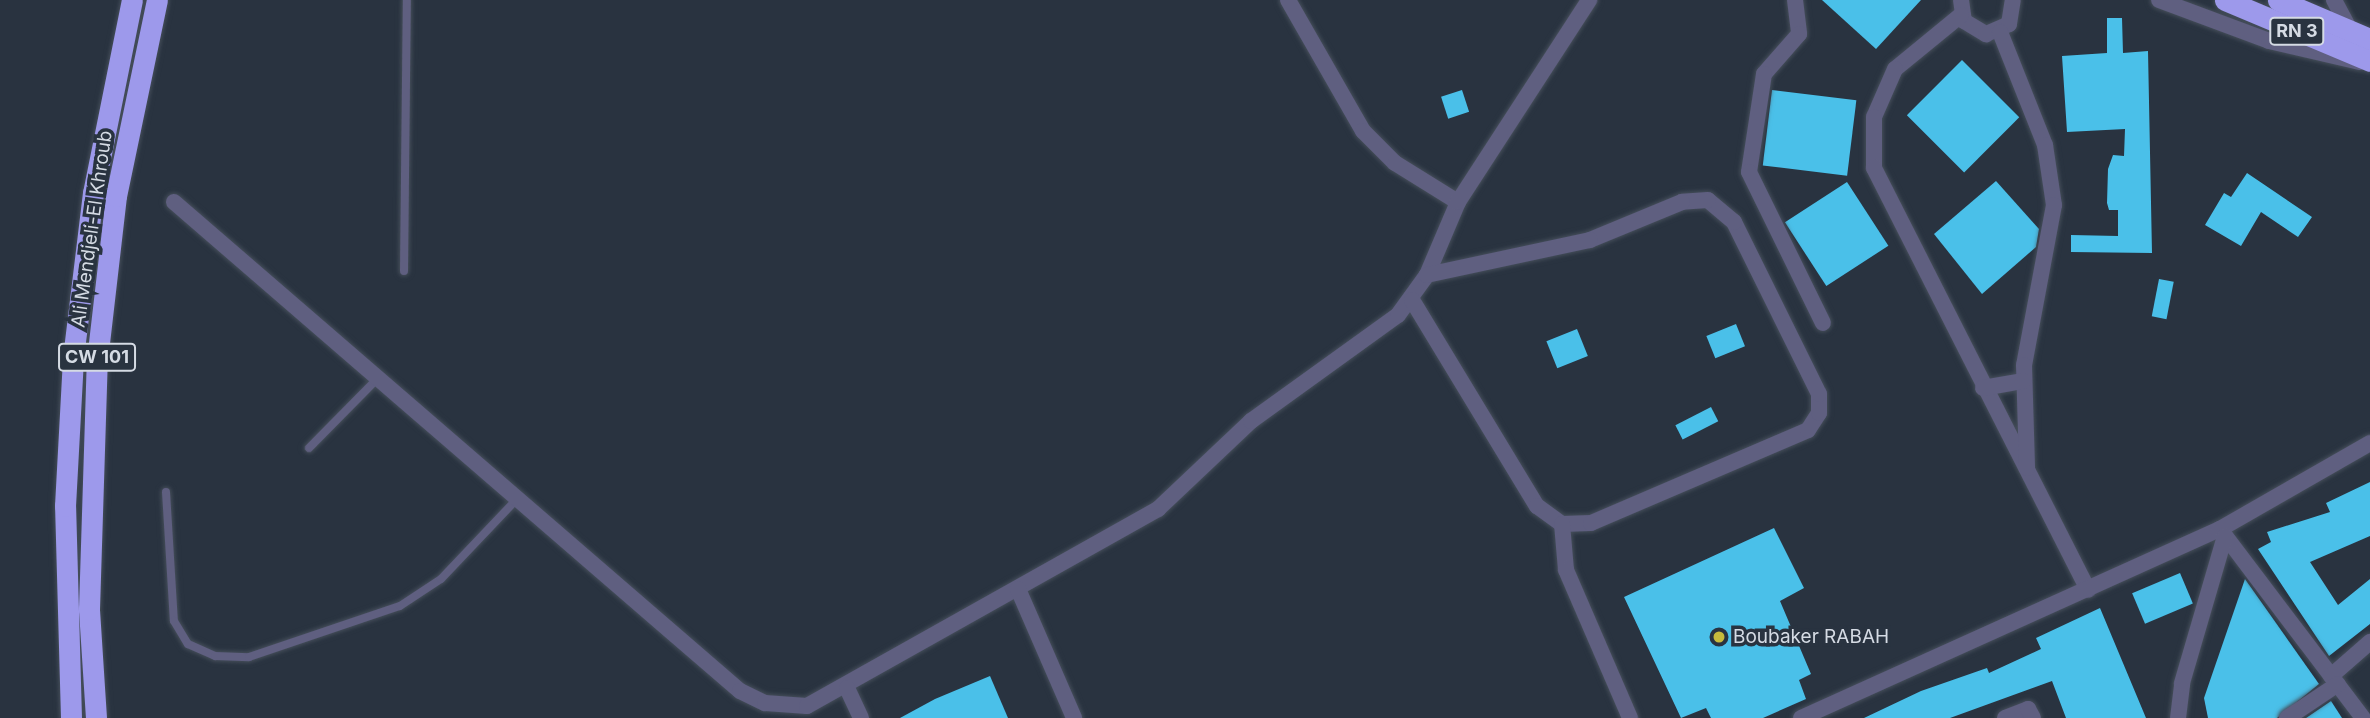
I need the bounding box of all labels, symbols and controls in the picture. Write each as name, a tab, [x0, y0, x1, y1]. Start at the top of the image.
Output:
road number: RN 3	[2269, 16, 2325, 46]
street label: Ali Mendjeli-El Khroub	[67, 129, 117, 329]
road number: CW 101	[57, 342, 137, 372]
place label: Boubaker RABAH	[1733, 626, 1889, 648]
marker: Boubaker RABAH	[1711, 629, 1727, 645]

